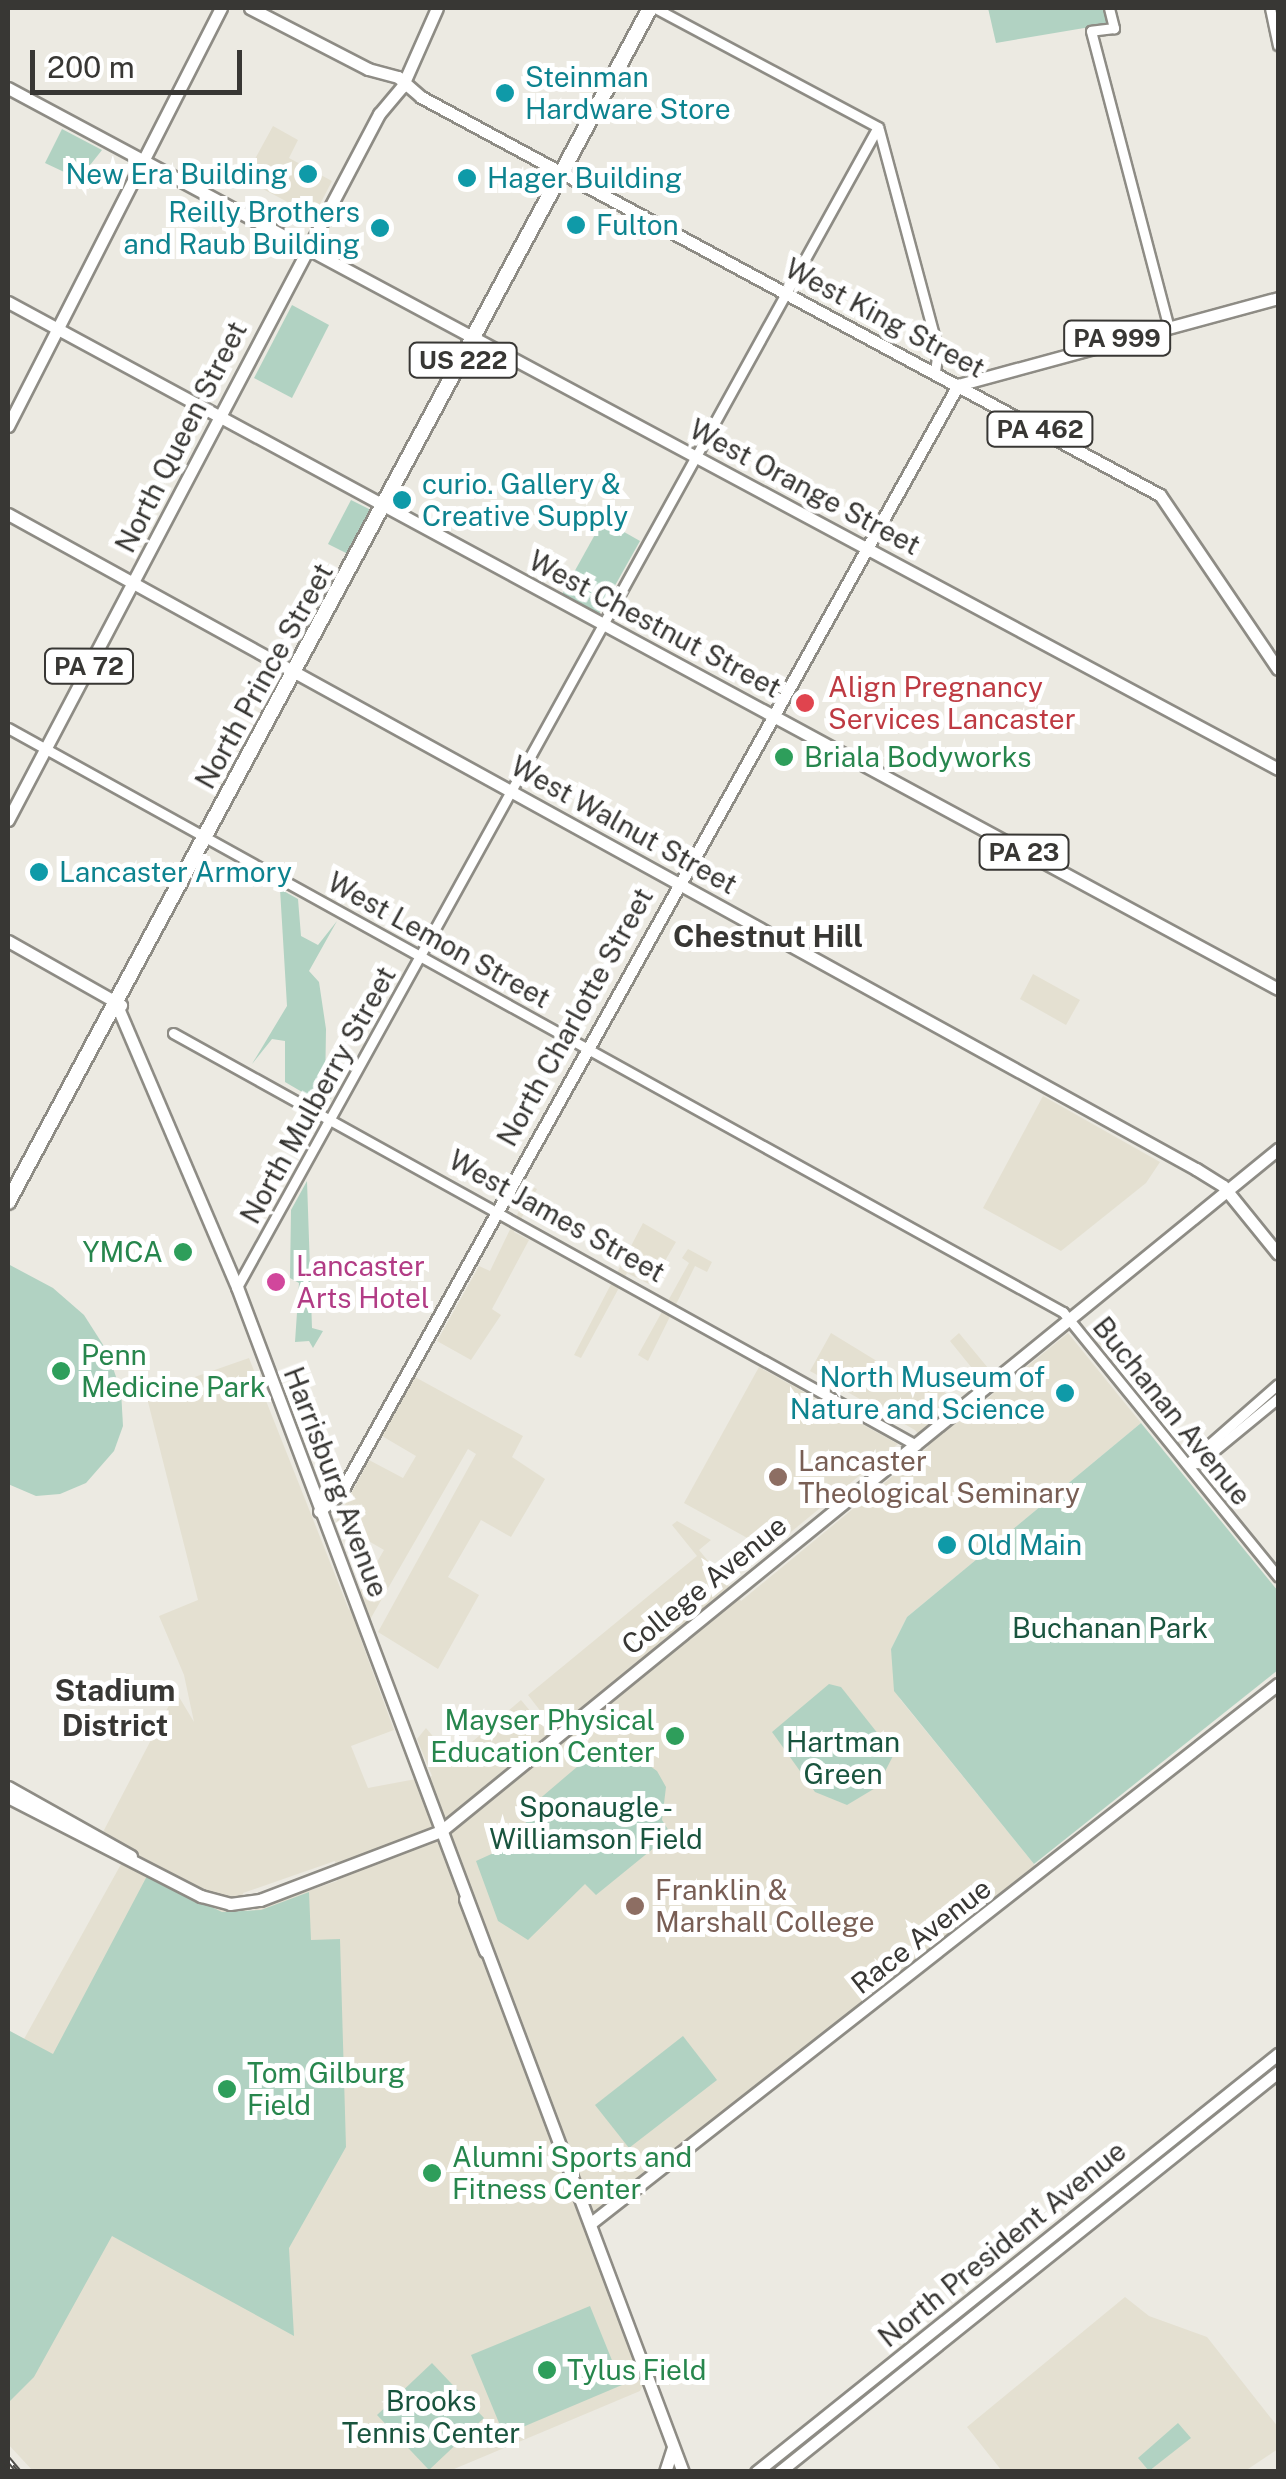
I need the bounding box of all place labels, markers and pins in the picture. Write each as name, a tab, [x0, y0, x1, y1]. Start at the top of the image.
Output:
place label: Steinman Hardware Store	[525, 60, 731, 126]
marker: Steinman Hardware Store	[494, 82, 516, 104]
place label: New Era Building	[65, 157, 288, 191]
place label: Hager Building	[487, 161, 682, 195]
marker: New Era Building	[297, 163, 319, 185]
marker: Hager Building	[456, 167, 478, 189]
place label: Reilly Brothers and Raub Building	[123, 195, 360, 261]
place label: Fulton	[596, 208, 679, 242]
marker: Fulton	[565, 214, 587, 236]
marker: Reilly Brothers and Raub Building	[369, 217, 391, 239]
place label: curio. Gallery & Creative Supply	[422, 467, 628, 533]
marker: curio. Gallery & Creative Supply	[391, 489, 413, 511]
place label: Align Pregnancy Services Lancaster	[828, 670, 1076, 736]
marker: Align Pregnancy Services Lancaster	[792, 690, 818, 716]
place label: Briala Bodyworks	[804, 740, 1031, 774]
marker: Briala Bodyworks	[773, 746, 795, 768]
place label: Lancaster Armory	[59, 855, 292, 889]
marker: Lancaster Armory	[28, 861, 50, 883]
place label: YMCA	[82, 1235, 163, 1269]
marker: YMCA	[172, 1241, 194, 1263]
place label: Lancaster Arts Hotel	[296, 1249, 430, 1315]
marker: Lancaster Arts Hotel	[265, 1271, 287, 1293]
place label: Penn Medicine Park	[81, 1338, 266, 1404]
marker: Penn Medicine Park	[50, 1360, 72, 1382]
place label: North Museum of Nature and Science	[790, 1360, 1045, 1426]
marker: North Museum of Nature and Science	[1054, 1382, 1076, 1404]
place label: Lancaster Theological Seminary	[798, 1444, 1080, 1510]
marker: Lancaster Theological Seminary	[767, 1466, 789, 1488]
place label: Old Main	[967, 1528, 1082, 1562]
marker: Old Main	[936, 1534, 958, 1556]
place label: Mayser Physical Education Center	[430, 1703, 655, 1769]
marker: Mayser Physical Education Center	[664, 1725, 686, 1747]
place label: Franklin & Marshall College	[655, 1873, 875, 1939]
marker: Franklin & Marshall College	[624, 1895, 646, 1917]
place label: Tom Gilburg Field	[247, 2056, 406, 2122]
marker: Tom Gilburg Field	[216, 2078, 238, 2100]
place label: Alumni Sports and Fitness Center	[452, 2140, 692, 2206]
marker: Alumni Sports and Fitness Center	[421, 2162, 443, 2184]
place label: Tylus Field	[567, 2353, 707, 2387]
marker: Tylus Field	[536, 2359, 558, 2381]

